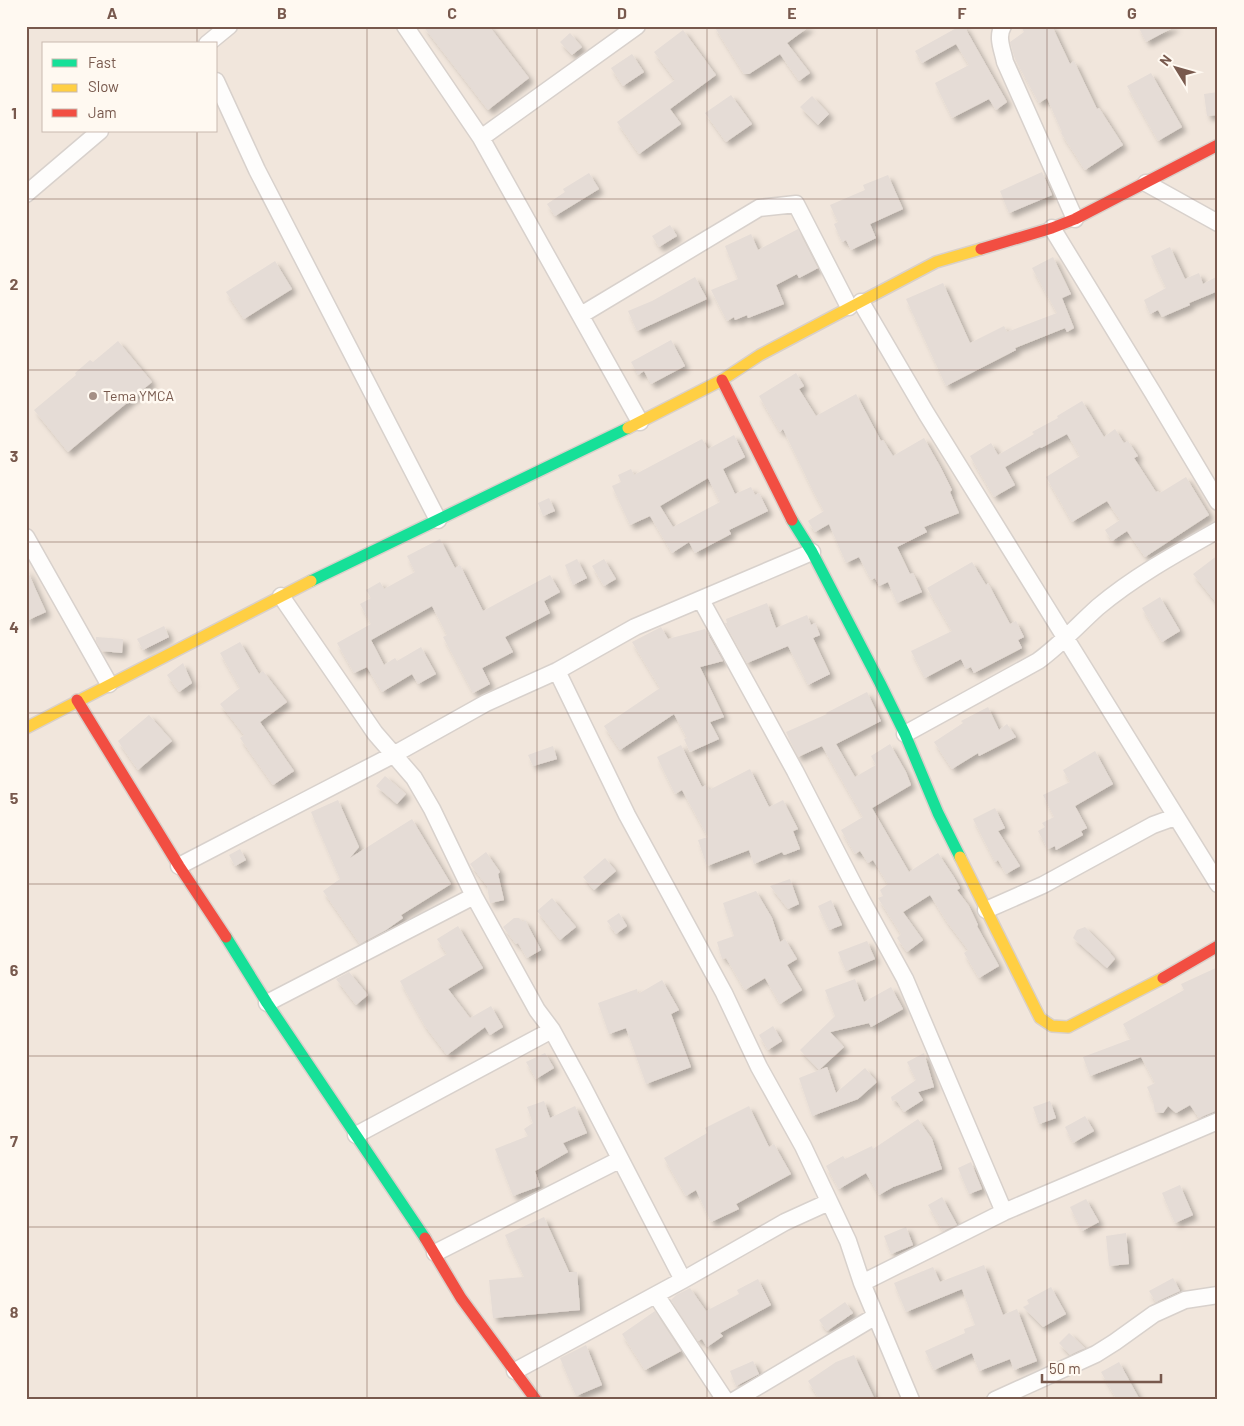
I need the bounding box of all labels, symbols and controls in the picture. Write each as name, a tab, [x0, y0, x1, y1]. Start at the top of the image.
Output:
text: A	[107, 3, 118, 22]
text: B	[277, 3, 287, 22]
text: C	[447, 3, 457, 22]
text: D	[617, 3, 627, 22]
text: E	[787, 3, 797, 22]
text: F	[958, 3, 967, 22]
text: G	[1127, 3, 1137, 22]
legend	[42, 42, 218, 132]
north arrow	[1152, 42, 1202, 92]
text: N	[1156, 51, 1175, 69]
text: Fast	[88, 53, 116, 71]
text: Slow	[88, 77, 119, 95]
text: 1	[11, 103, 17, 122]
text: Jam	[88, 103, 117, 121]
text: 2	[10, 274, 19, 293]
place label: Tema YMCA	[103, 387, 174, 404]
marker: Tema YMCA	[87, 390, 99, 402]
text: 3	[10, 446, 18, 465]
text: 4	[9, 617, 19, 636]
text: 5	[10, 788, 19, 807]
text: 6	[10, 960, 19, 979]
text: 7	[10, 1131, 18, 1150]
text: 8	[10, 1302, 19, 1321]
scale bar	[1042, 1351, 1160, 1383]
text: 50 m	[1049, 1359, 1081, 1377]

